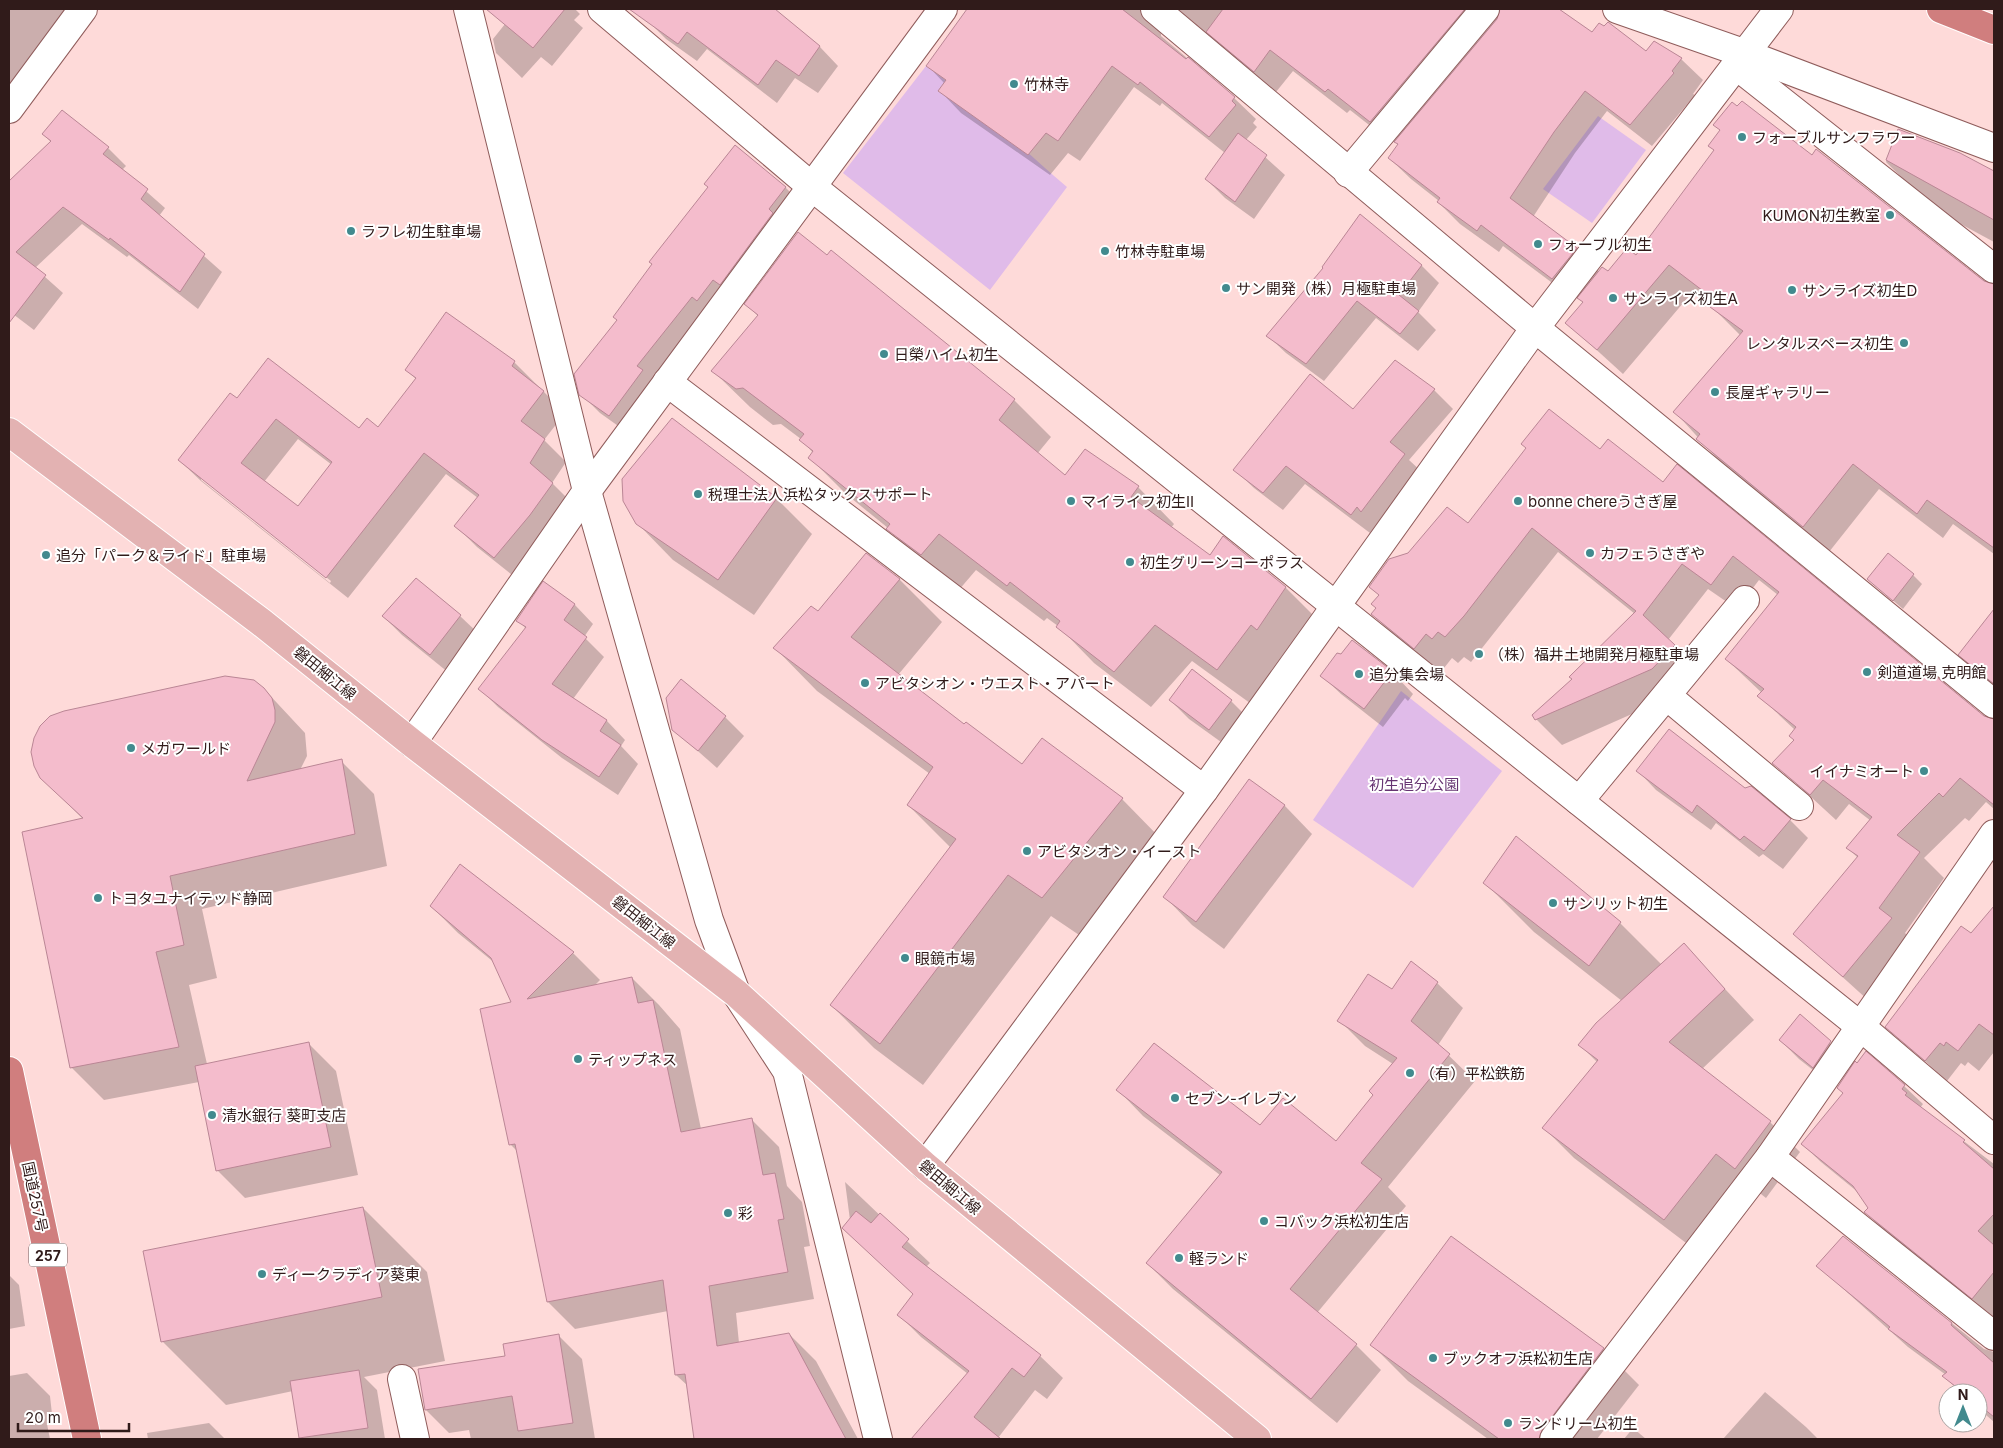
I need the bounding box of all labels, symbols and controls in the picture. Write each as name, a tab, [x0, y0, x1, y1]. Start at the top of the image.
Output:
place label: 竹林寺	[1024, 75, 1069, 94]
marker: 竹林寺	[1008, 78, 1020, 90]
place label: フォーブルサンフラワー	[1752, 128, 1916, 147]
marker: フォーブルサンフラワー	[1736, 131, 1748, 143]
place label: KUMON初生教室	[1762, 206, 1880, 225]
marker: KUMON初生教室	[1884, 209, 1896, 221]
place label: ラフレ初生駐車場	[361, 222, 481, 241]
marker: ラフレ初生駐車場	[345, 225, 357, 237]
place label: フォーブル初生	[1548, 235, 1652, 254]
marker: フォーブル初生	[1532, 238, 1544, 250]
place label: 竹林寺駐車場	[1115, 242, 1205, 261]
marker: 竹林寺駐車場	[1099, 245, 1111, 257]
place label: サン開発（株）月極駐車場	[1236, 279, 1416, 298]
place label: サンライズ初生D	[1802, 281, 1917, 300]
marker: サン開発（株）月極駐車場	[1220, 282, 1232, 294]
marker: サンライズ初生D	[1786, 284, 1798, 296]
place label: サンライズ初生A	[1623, 289, 1738, 308]
marker: サンライズ初生A	[1607, 292, 1619, 304]
place label: レンタルスペース初生	[1746, 334, 1894, 353]
marker: レンタルスペース初生	[1898, 337, 1910, 349]
place label: 日榮ハイム初生	[894, 345, 998, 364]
marker: 日榮ハイム初生	[878, 348, 890, 360]
place label: 長屋ギャラリー	[1725, 383, 1830, 402]
marker: 長屋ギャラリー	[1709, 386, 1721, 398]
place label: 税理士法人浜松タックスサポート	[708, 485, 933, 504]
marker: 税理士法人浜松タックスサポート	[692, 488, 704, 500]
place label: マイライフ初生Ⅱ	[1081, 492, 1194, 511]
place label: bonne chereうさぎ屋	[1528, 492, 1677, 511]
marker: マイライフ初生Ⅱ	[1065, 495, 1077, 507]
marker: bonne chereうさぎ屋	[1512, 495, 1524, 507]
place label: カフェうさぎや	[1600, 544, 1705, 563]
place label: 追分「パーク＆ライド」駐車場	[56, 546, 266, 565]
marker: カフェうさぎや	[1584, 547, 1596, 559]
marker: 追分「パーク＆ライド」駐車場	[40, 549, 52, 561]
place label: 初生グリーンコーポラス	[1140, 553, 1304, 572]
marker: 初生グリーンコーポラス	[1124, 556, 1136, 568]
street label: 磐田細江線	[290, 642, 360, 704]
place label: （株）福井土地開発月極駐車場	[1489, 645, 1699, 664]
marker: （株）福井土地開発月極駐車場	[1473, 648, 1485, 660]
place label: 剣道道場 克明館	[1877, 663, 1986, 682]
place label: 追分集会場	[1369, 665, 1444, 684]
marker: 剣道道場 克明館	[1861, 666, 1873, 678]
marker: 追分集会場	[1353, 668, 1365, 680]
place label: アビタシオン・ウエスト・アパート	[875, 674, 1115, 693]
marker: アビタシオン・ウエスト・アパート	[859, 677, 871, 689]
place label: メガワールド	[141, 739, 231, 758]
marker: メガワールド	[125, 742, 137, 754]
place label: イイナミオート	[1809, 762, 1914, 781]
marker: イイナミオート	[1918, 765, 1930, 777]
park label: 初生追分公園	[1369, 775, 1459, 794]
place label: アビタシオン・イースト	[1037, 842, 1201, 861]
marker: アビタシオン・イースト	[1021, 845, 1033, 857]
place label: トヨタユナイテッド静岡	[108, 889, 273, 908]
street label: 磐田細江線	[609, 891, 679, 953]
marker: トヨタユナイテッド静岡	[92, 892, 104, 904]
place label: サンリット初生	[1563, 894, 1668, 913]
marker: サンリット初生	[1547, 897, 1559, 909]
place label: 眼鏡市場	[915, 949, 975, 968]
marker: 眼鏡市場	[899, 952, 911, 964]
place label: ティップネス	[588, 1050, 677, 1069]
marker: ティップネス	[572, 1053, 584, 1065]
place label: （有）平松鉄筋	[1420, 1064, 1525, 1083]
marker: （有）平松鉄筋	[1404, 1067, 1416, 1079]
place label: セブン-イレブン	[1185, 1089, 1297, 1108]
marker: セブン-イレブン	[1169, 1092, 1181, 1104]
place label: 清水銀行 葵町支店	[222, 1106, 346, 1125]
marker: 清水銀行 葵町支店	[206, 1109, 218, 1121]
street label: 磐田細江線	[915, 1156, 985, 1218]
street label: 国道257号	[18, 1160, 52, 1234]
place label: 彩	[738, 1204, 753, 1223]
marker: 彩	[722, 1207, 734, 1219]
place label: コバック浜松初生店	[1274, 1212, 1409, 1231]
marker: コバック浜松初生店	[1258, 1215, 1270, 1227]
road number: 257	[29, 1244, 67, 1266]
place label: 軽ランド	[1189, 1249, 1249, 1268]
marker: 軽ランド	[1173, 1252, 1185, 1264]
place label: ディークラディア葵東	[272, 1265, 420, 1284]
marker: ディークラディア葵東	[256, 1268, 268, 1280]
place label: ブックオフ浜松初生店	[1443, 1349, 1593, 1368]
marker: ブックオフ浜松初生店	[1427, 1352, 1439, 1364]
north arrow	[1938, 1383, 1988, 1433]
text: N	[1958, 1386, 1968, 1403]
scale bar	[18, 1400, 129, 1432]
text: 20 m	[25, 1408, 61, 1427]
place label: ランドリーム初生	[1518, 1414, 1638, 1433]
marker: ランドリーム初生	[1502, 1417, 1514, 1429]

